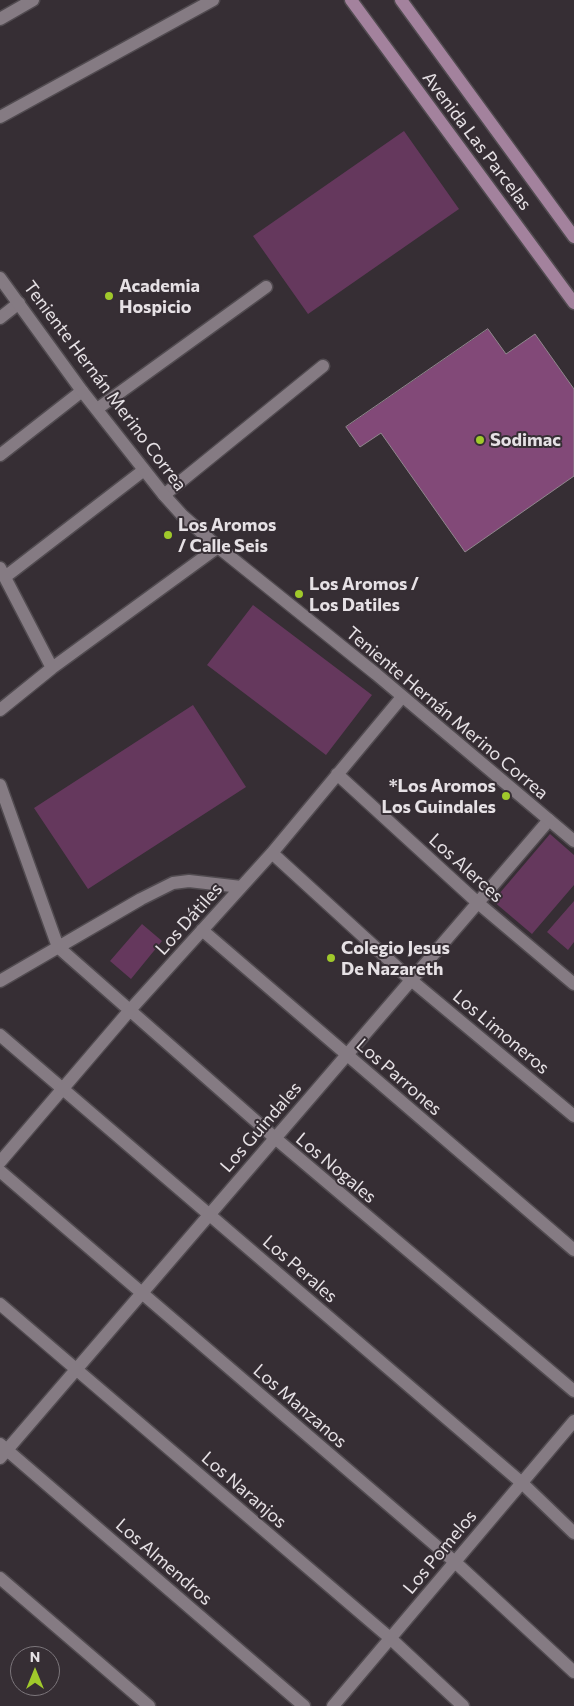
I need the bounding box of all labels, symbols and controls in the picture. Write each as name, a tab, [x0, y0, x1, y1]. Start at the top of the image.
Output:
street label: Avenida Las Parcelas	[418, 67, 536, 215]
place label: Academia Hospicio	[119, 275, 200, 318]
street label: Teniente Hernán Merino Correa	[19, 277, 191, 495]
marker: Academia Hospicio	[103, 290, 115, 302]
place label: Sodimac	[490, 429, 561, 451]
marker: Sodimac	[474, 434, 486, 446]
place label: Los Aromos / Calle Seis	[178, 514, 276, 556]
marker: Los Aromos / Calle Seis	[162, 529, 174, 541]
place label: Los Aromos / Los Datiles	[309, 573, 419, 616]
marker: Los Aromos / Los Datiles	[293, 588, 305, 600]
street label: Teniente Hernán Merino Correa	[342, 622, 552, 804]
place label: *Los Aromos Los Guindales	[382, 775, 496, 818]
marker: *Los Aromos Los Guindales	[500, 790, 512, 802]
street label: Los Alerces	[424, 829, 508, 907]
street label: Los Dátiles	[151, 879, 227, 959]
place label: Colegio Jesus De Nazareth	[341, 937, 450, 980]
marker: Colegio Jesus De Nazareth	[325, 952, 337, 964]
street label: Los Limoneros	[448, 985, 554, 1079]
street label: Los Parrones	[352, 1034, 446, 1120]
street label: Los Guindales	[216, 1077, 306, 1177]
street label: Los Nogales	[291, 1128, 381, 1208]
street label: Los Perales	[258, 1231, 342, 1307]
street label: Los Manzanos	[249, 1360, 351, 1452]
street label: Los Naranjos	[197, 1447, 291, 1533]
street label: Los Pomelos	[399, 1506, 481, 1598]
street label: Los Almendros	[111, 1514, 217, 1610]
north arrow	[10, 1646, 60, 1696]
text: N	[30, 1648, 40, 1665]

